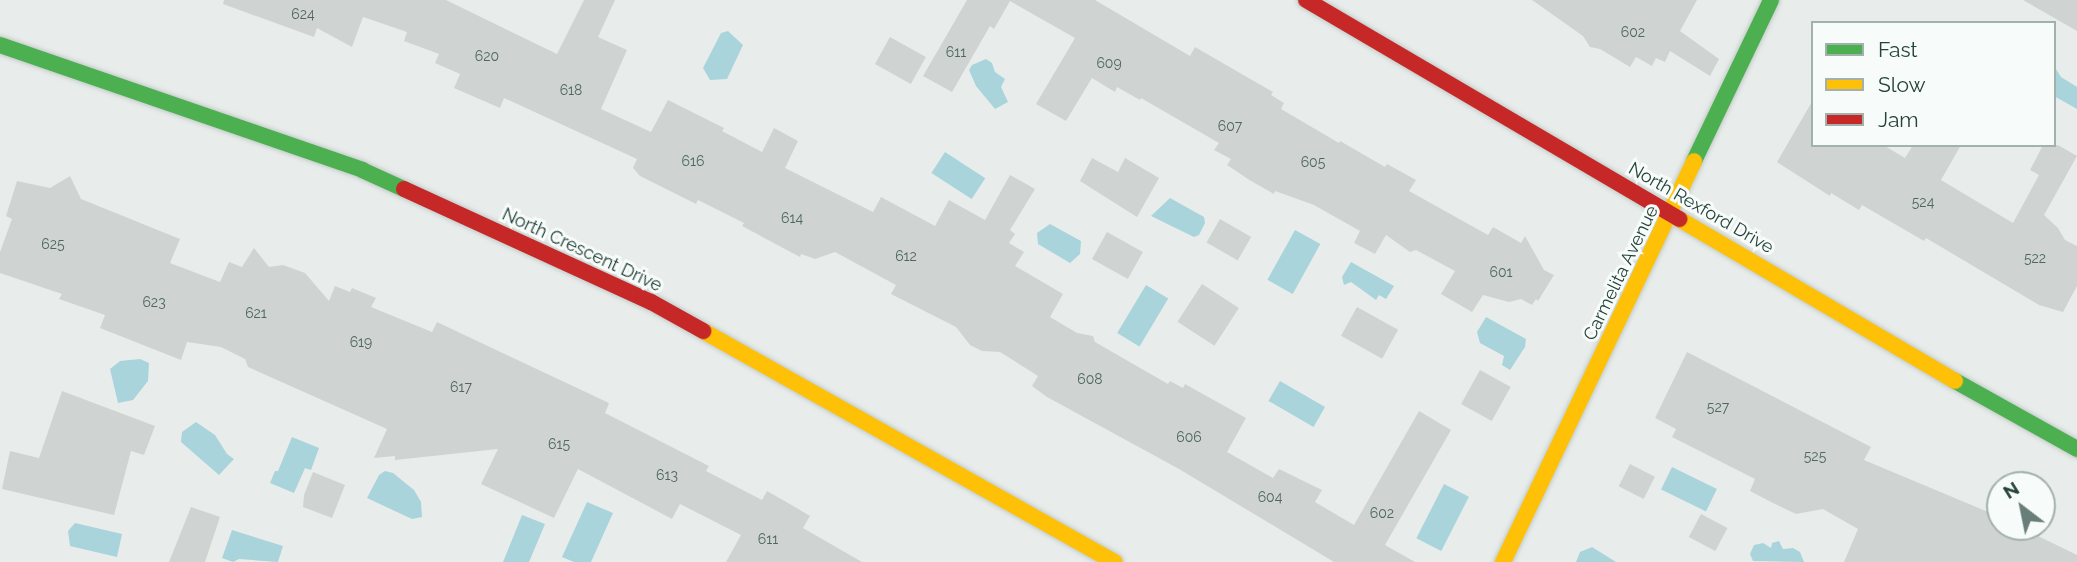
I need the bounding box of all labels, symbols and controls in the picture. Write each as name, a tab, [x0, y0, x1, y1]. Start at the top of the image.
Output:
house number: 624	[291, 6, 315, 22]
legend	[1811, 21, 2056, 147]
house number: 602	[1621, 24, 1645, 40]
text: Fast	[1878, 37, 1918, 62]
house number: 611	[946, 44, 966, 60]
house number: 620	[475, 48, 499, 64]
house number: 609	[1096, 55, 1122, 71]
text: Slow	[1878, 72, 1926, 97]
house number: 618	[560, 82, 582, 98]
text: Jam	[1878, 107, 1919, 132]
house number: 607	[1218, 118, 1242, 134]
house number: 616	[682, 153, 704, 169]
house number: 605	[1301, 154, 1325, 170]
street label: North Rexford Drive	[1625, 158, 1777, 258]
house number: 524	[1912, 194, 1934, 210]
street label: Carmelita Avenue	[1579, 202, 1663, 344]
street label: North Crescent Drive	[499, 203, 665, 297]
house number: 614	[781, 210, 803, 226]
house number: 625	[41, 236, 65, 252]
house number: 612	[895, 248, 917, 264]
house number: 522	[2024, 250, 2046, 266]
house number: 601	[1489, 264, 1513, 280]
house number: 623	[142, 294, 166, 310]
house number: 621	[245, 305, 267, 321]
house number: 619	[350, 334, 372, 350]
house number: 608	[1077, 371, 1103, 387]
house number: 617	[450, 379, 472, 395]
house number: 527	[1707, 399, 1729, 415]
house number: 606	[1176, 429, 1202, 445]
house number: 615	[548, 436, 570, 452]
house number: 525	[1804, 448, 1826, 464]
house number: 613	[656, 467, 678, 483]
north arrow	[1986, 471, 2056, 541]
text: N	[1999, 477, 2023, 503]
house number: 604	[1258, 489, 1282, 505]
house number: 602	[1370, 505, 1394, 521]
house number: 611	[758, 531, 778, 547]

